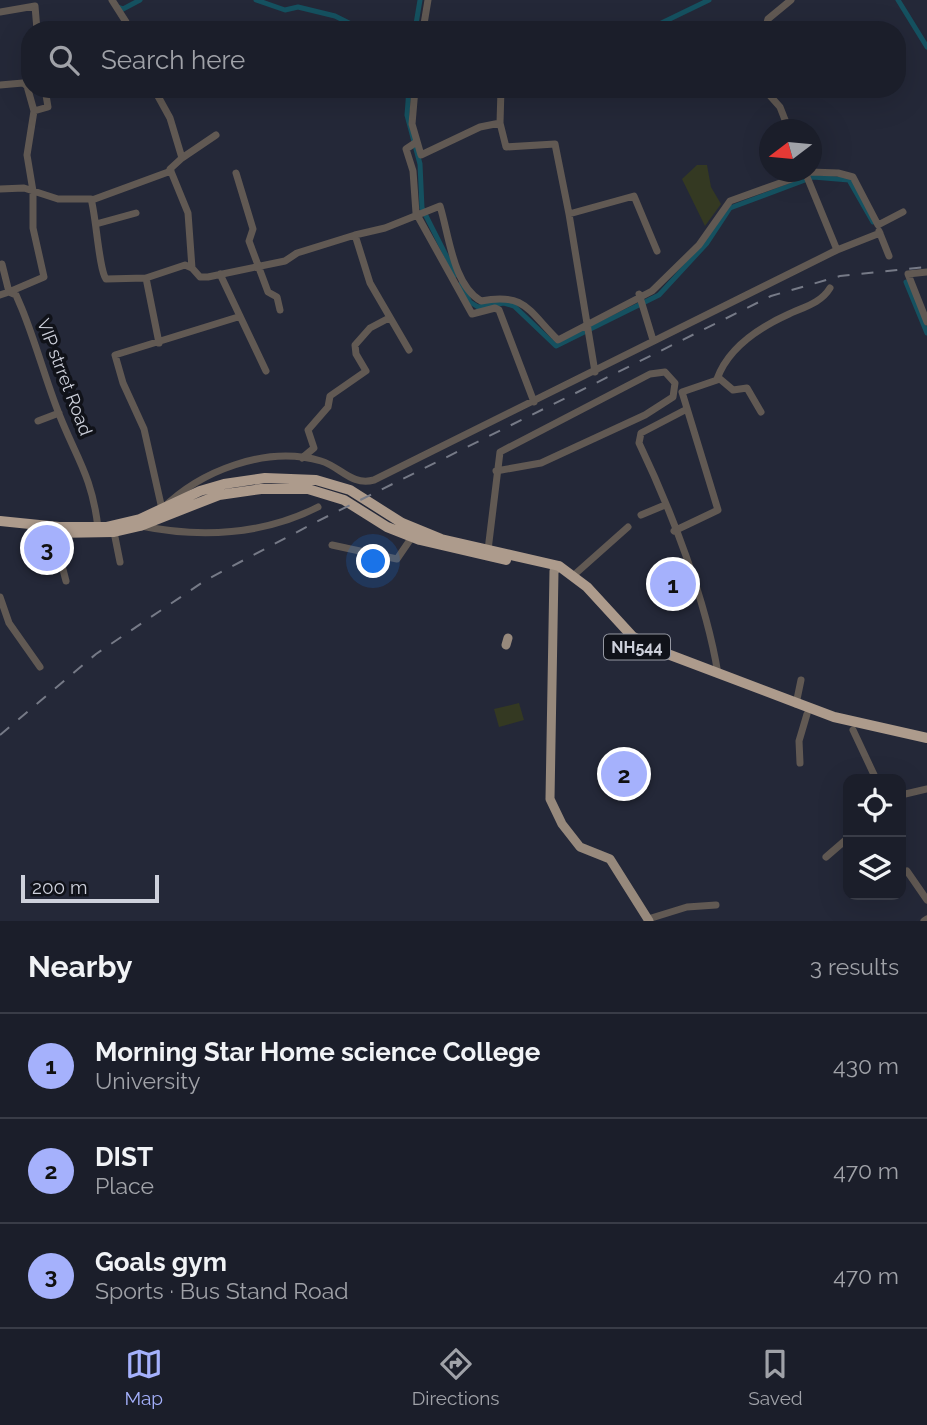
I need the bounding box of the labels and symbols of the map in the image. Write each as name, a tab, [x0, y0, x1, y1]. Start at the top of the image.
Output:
north arrow	[759, 119, 822, 182]
street label: VIP strret Road	[33, 316, 97, 438]
pin: 3	[24, 522, 70, 574]
your location	[356, 544, 390, 578]
pin: 1	[650, 558, 696, 610]
road number: NH544	[604, 634, 670, 660]
pin: 2	[601, 748, 647, 800]
scale bar	[21, 872, 159, 904]

